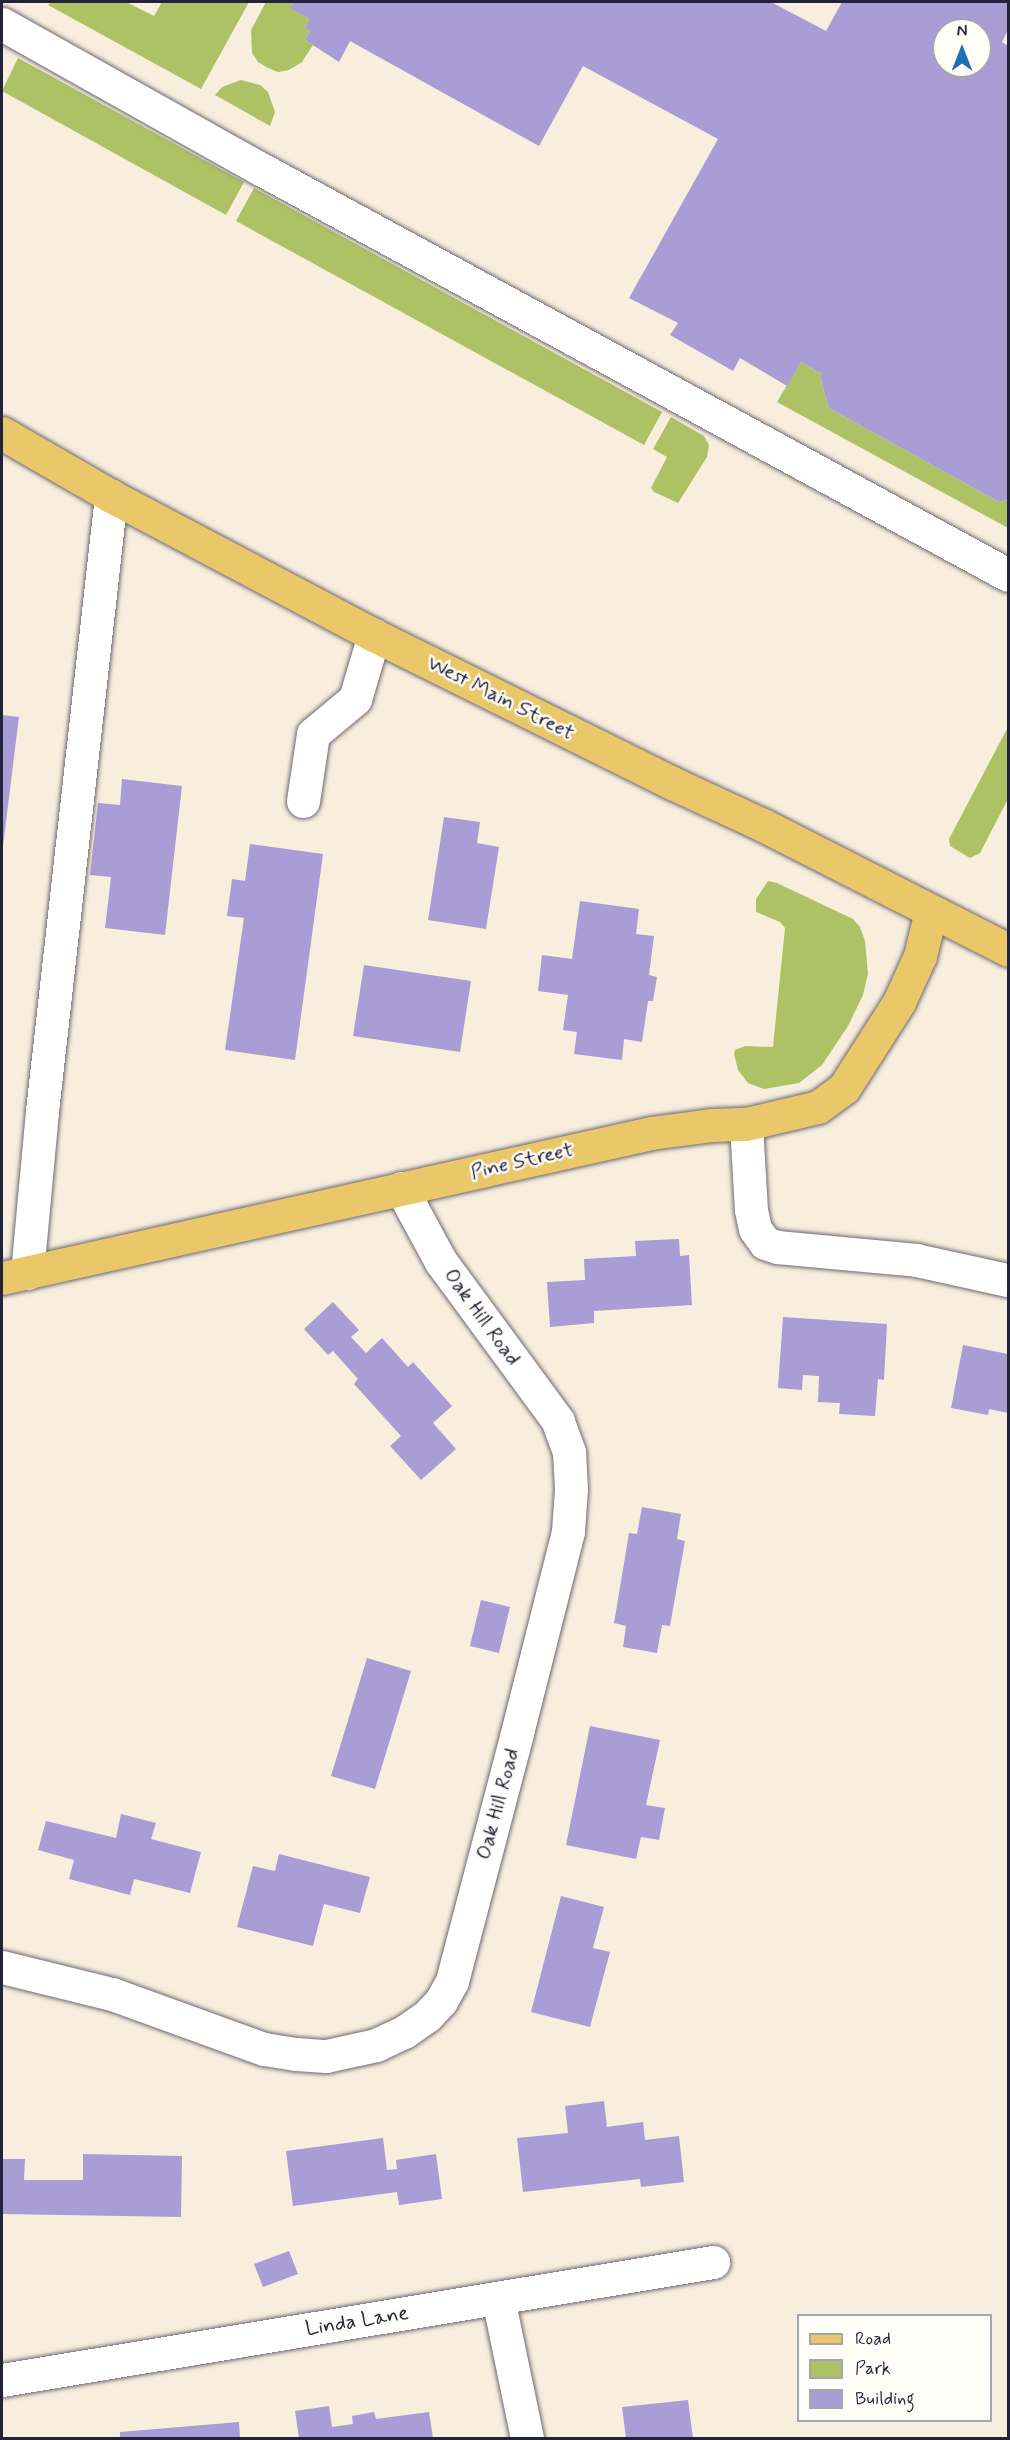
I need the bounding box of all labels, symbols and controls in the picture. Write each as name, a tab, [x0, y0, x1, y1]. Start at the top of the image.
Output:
north arrow	[932, 18, 992, 78]
text: N	[957, 21, 967, 42]
street label: West Main Street	[424, 650, 578, 746]
street label: Pine Street	[469, 1137, 575, 1185]
street label: Oak Hill Road	[438, 1263, 526, 1371]
street label: Oak Hill Road	[471, 1745, 525, 1863]
street label: Linda Lane	[305, 2301, 409, 2341]
legend	[797, 2314, 992, 2422]
text: Road	[855, 2327, 891, 2351]
text: Park	[855, 2357, 891, 2381]
text: Building	[855, 2387, 915, 2411]

